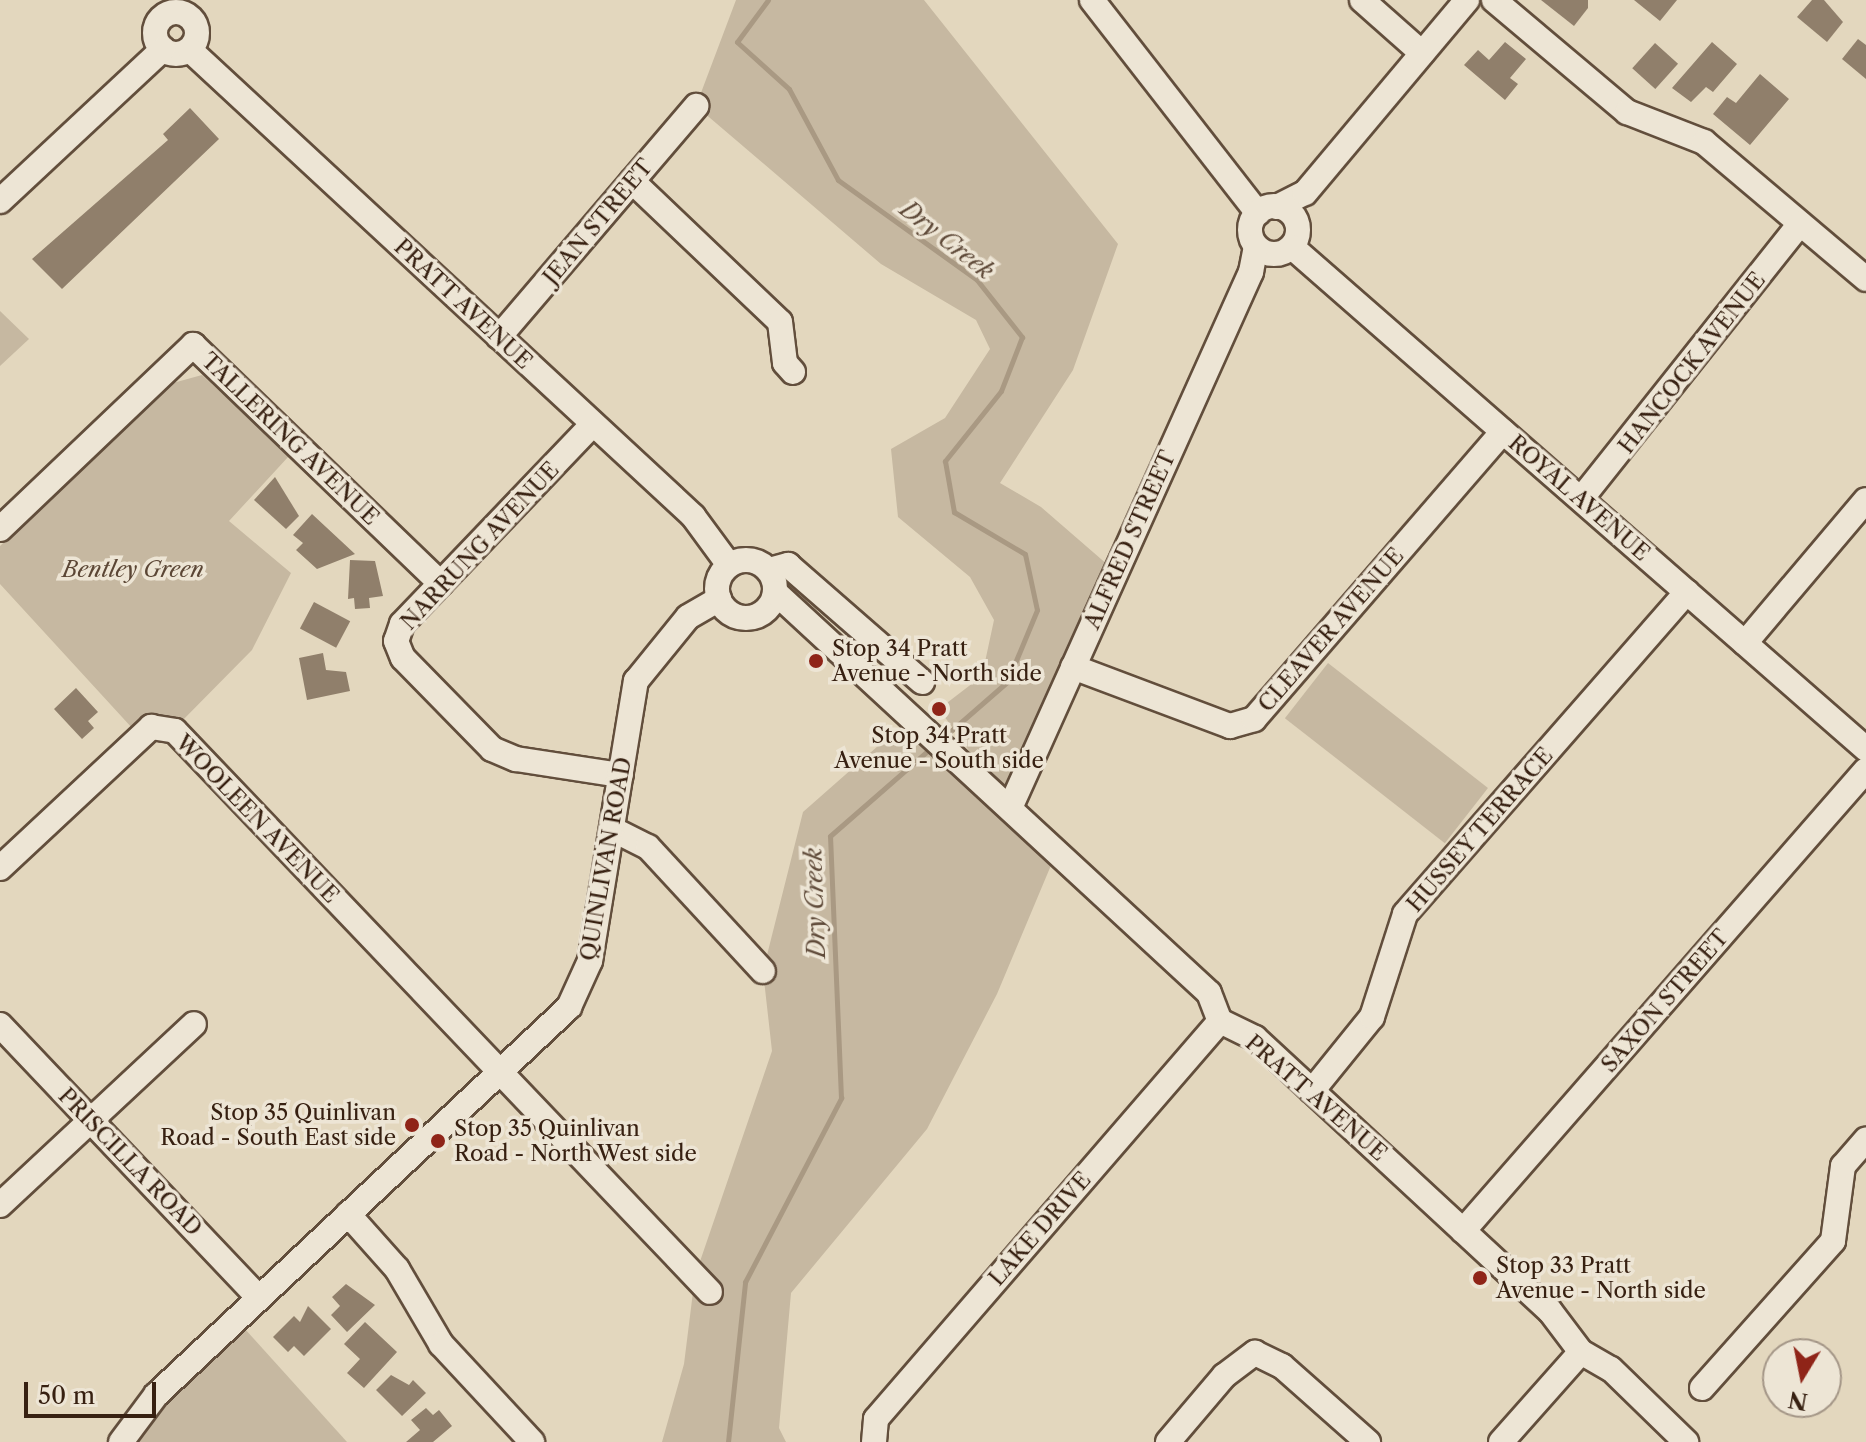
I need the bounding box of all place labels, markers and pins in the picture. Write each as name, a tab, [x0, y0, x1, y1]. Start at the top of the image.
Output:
place label: Stop 34 Pratt Avenue - North side	[832, 635, 1042, 686]
marker: Stop 34 Pratt Avenue - North side	[807, 652, 825, 670]
marker: Stop 34 Pratt Avenue - South side	[930, 700, 948, 718]
place label: Stop 34 Pratt Avenue - South side	[834, 722, 1044, 774]
place label: Stop 35 Quinlivan Road - South East side	[160, 1099, 396, 1150]
place label: Stop 35 Quinlivan Road - North West side	[454, 1115, 698, 1166]
marker: Stop 35 Quinlivan Road - South East side	[403, 1116, 421, 1134]
marker: Stop 35 Quinlivan Road - North West side	[429, 1132, 447, 1150]
place label: Stop 33 Pratt Avenue - North side	[1496, 1252, 1706, 1304]
marker: Stop 33 Pratt Avenue - North side	[1471, 1269, 1489, 1287]

